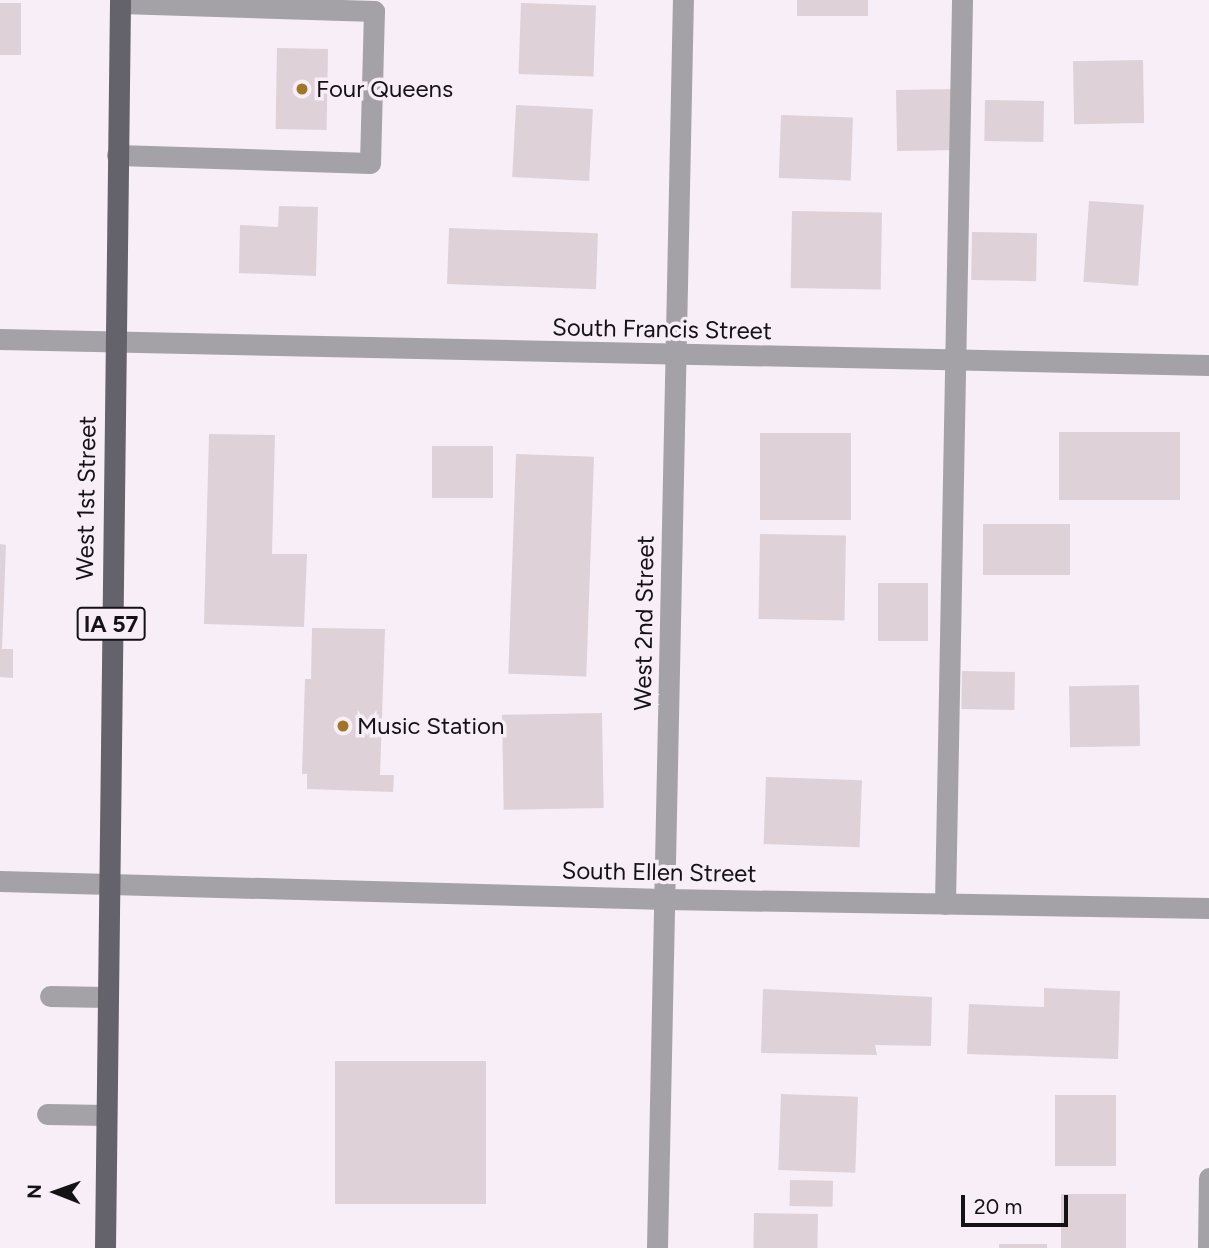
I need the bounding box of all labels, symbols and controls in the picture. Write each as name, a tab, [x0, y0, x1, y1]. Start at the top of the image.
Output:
place label: Four Queens	[316, 75, 453, 103]
marker: Four Queens	[294, 81, 310, 97]
street label: South Francis Street	[552, 313, 772, 345]
street label: West 1st Street	[70, 415, 102, 581]
street label: West 2nd Street	[628, 535, 660, 711]
road number: IA 57	[76, 604, 146, 644]
place label: Music Station	[357, 712, 504, 740]
marker: Music Station	[335, 718, 351, 734]
street label: South Ellen Street	[561, 856, 757, 888]
north arrow	[21, 1157, 91, 1227]
scale bar	[964, 1182, 1071, 1226]
text: N	[23, 1184, 46, 1199]
text: 20 m	[974, 1194, 1022, 1219]

